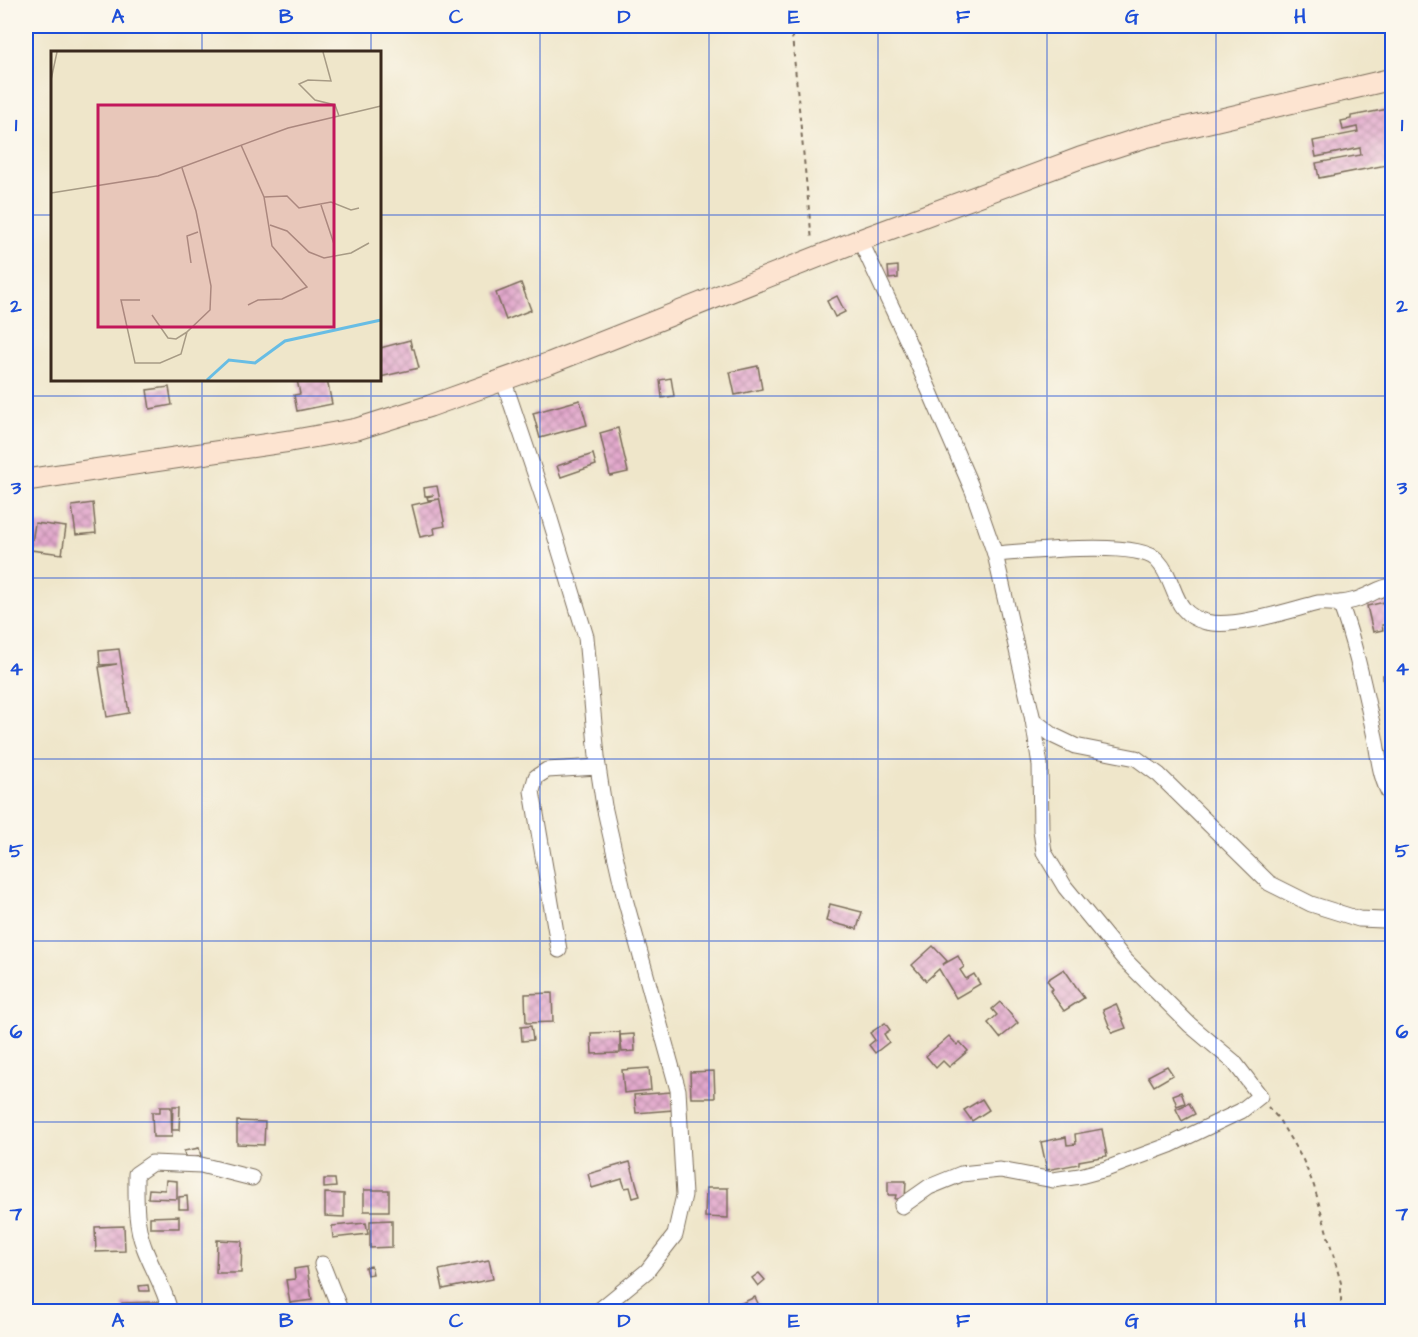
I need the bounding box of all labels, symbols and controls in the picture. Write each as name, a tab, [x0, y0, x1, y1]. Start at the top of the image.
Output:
text: A	[112, 3, 125, 31]
text: B	[279, 3, 294, 31]
text: C	[449, 3, 464, 31]
text: D	[618, 3, 631, 31]
text: E	[788, 3, 800, 31]
text: F	[956, 3, 971, 31]
text: G	[1125, 3, 1139, 31]
text: H	[1294, 3, 1306, 31]
inset map	[51, 51, 381, 381]
text: 1	[15, 111, 18, 139]
text: 1	[1401, 111, 1404, 139]
text: 2	[9, 292, 22, 320]
text: 2	[1395, 292, 1408, 320]
text: 3	[10, 474, 22, 502]
text: 3	[1396, 474, 1408, 502]
text: 4	[9, 655, 23, 683]
text: 4	[1395, 655, 1409, 683]
text: 5	[9, 837, 24, 865]
text: 5	[1395, 837, 1410, 865]
text: 6	[10, 1018, 23, 1046]
text: 6	[1396, 1018, 1409, 1046]
text: 7	[9, 1200, 23, 1228]
text: 7	[1395, 1200, 1409, 1228]
text: A	[112, 1307, 125, 1335]
text: B	[279, 1307, 294, 1335]
text: C	[449, 1307, 464, 1335]
text: D	[618, 1307, 631, 1335]
text: E	[788, 1307, 800, 1335]
text: F	[956, 1307, 971, 1335]
text: G	[1125, 1307, 1139, 1335]
text: H	[1294, 1307, 1306, 1335]

